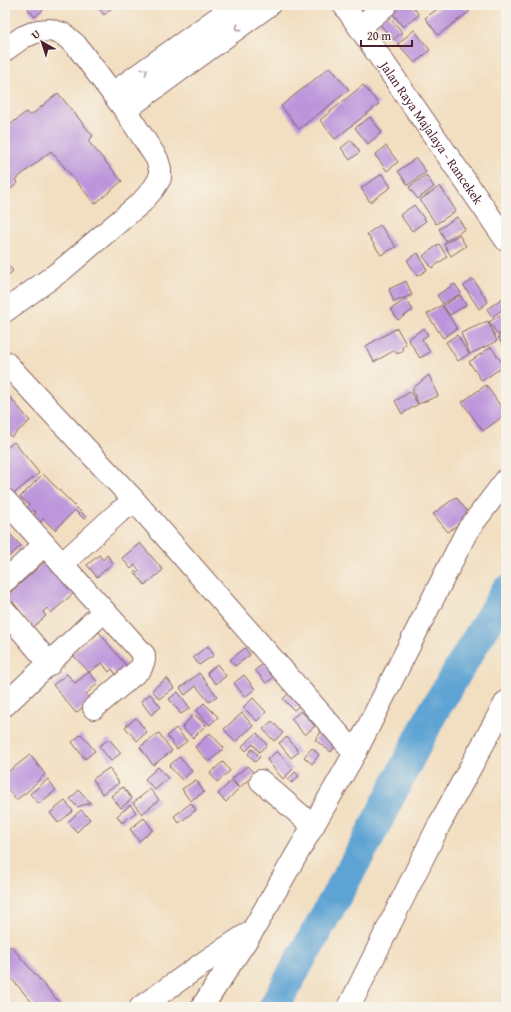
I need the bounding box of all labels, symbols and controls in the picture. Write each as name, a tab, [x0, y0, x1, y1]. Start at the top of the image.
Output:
north arrow	[22, 22, 62, 62]
scale bar	[361, 22, 412, 48]
one-way arrow	[235, 23, 242, 30]
text: U	[28, 25, 44, 43]
text: 20 m	[367, 27, 391, 44]
street label: Jalan Raya Majalaya - Rancekek	[374, 56, 488, 209]
one-way arrow	[140, 68, 147, 75]

